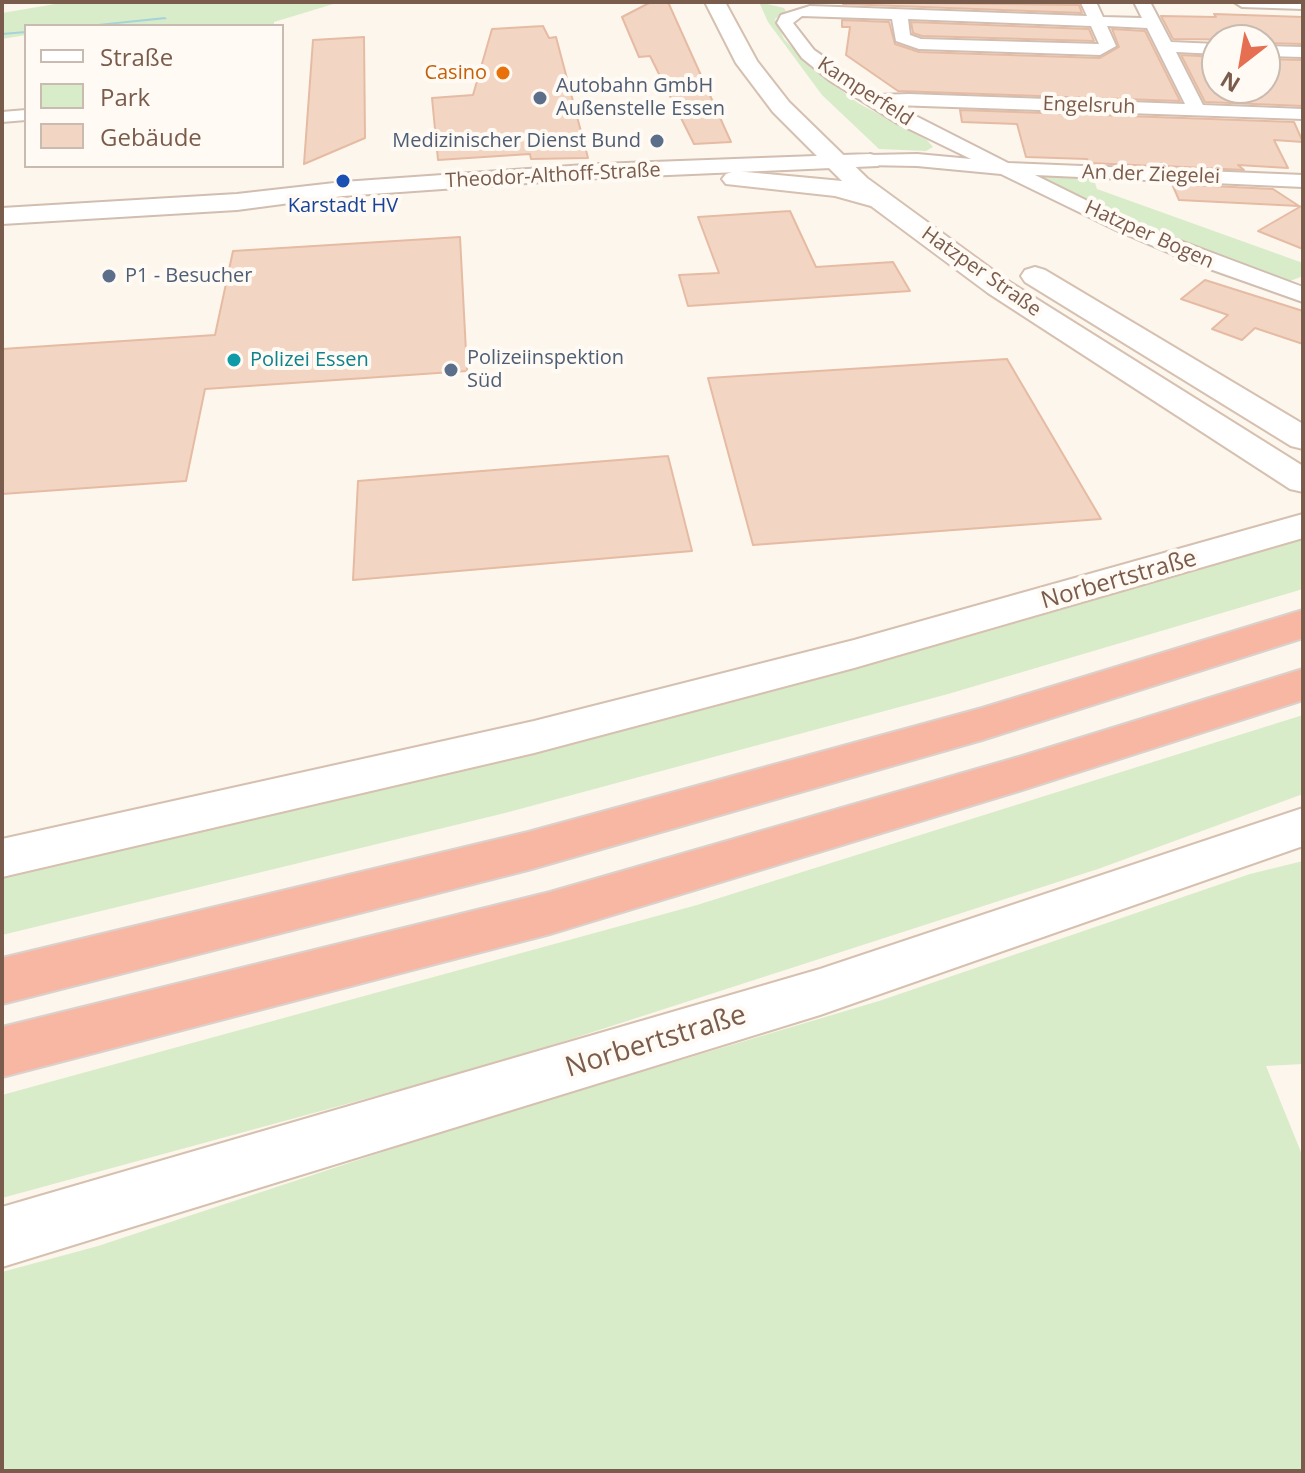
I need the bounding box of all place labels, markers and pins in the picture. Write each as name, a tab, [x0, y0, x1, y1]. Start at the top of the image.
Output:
place label: Casino	[424, 61, 487, 85]
marker: Casino	[494, 64, 512, 82]
place label: Autobahn GmbH Außenstelle Essen	[556, 74, 725, 121]
marker: Autobahn GmbH Außenstelle Essen	[531, 89, 549, 107]
place label: Medizinischer Dienst Bund	[392, 129, 641, 153]
marker: Medizinischer Dienst Bund	[648, 132, 666, 150]
marker: Karstadt HV	[334, 172, 352, 190]
place label: Karstadt HV	[288, 194, 398, 218]
place label: P1 - Besucher	[125, 264, 252, 288]
marker: P1 - Besucher	[100, 267, 118, 285]
place label: Polizeiinspektion Süd	[467, 346, 624, 393]
place label: Polizei Essen	[250, 348, 369, 372]
marker: Polizei Essen	[225, 351, 243, 369]
marker: Polizeiinspektion Süd	[442, 361, 460, 379]

